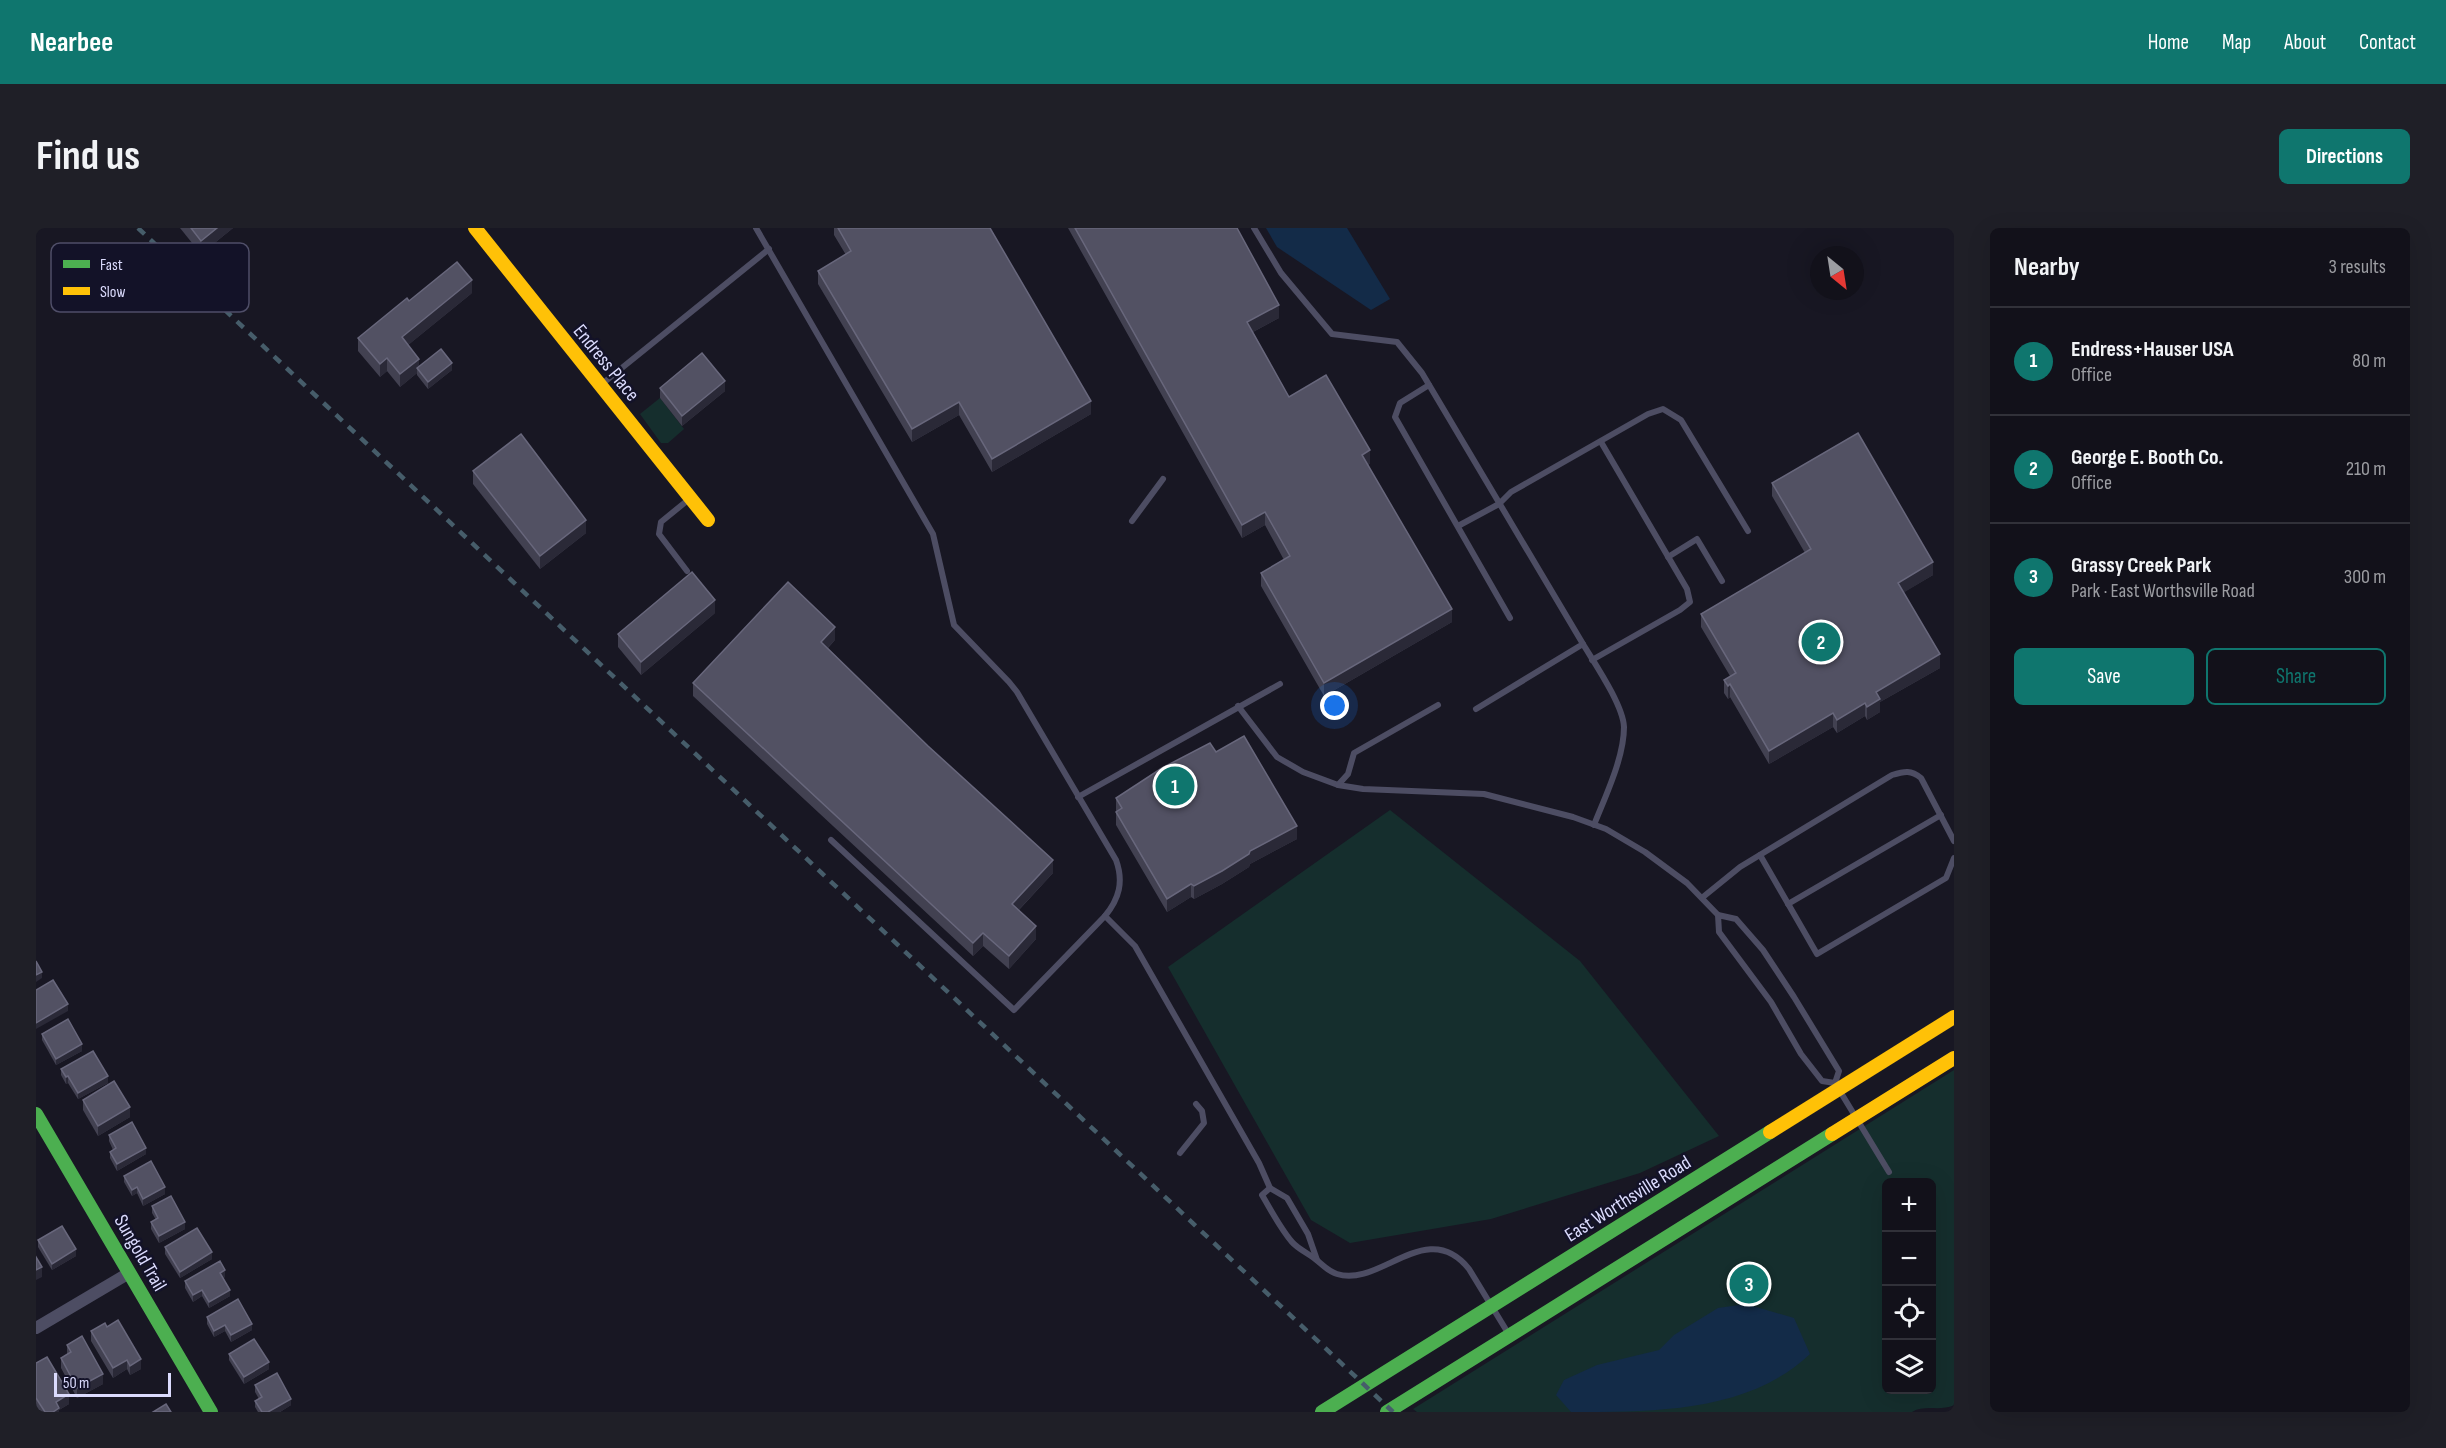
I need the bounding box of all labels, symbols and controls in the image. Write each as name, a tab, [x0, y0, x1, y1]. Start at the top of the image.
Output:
text: Nearbee	[30, 26, 113, 59]
text: Home	[2148, 30, 2189, 55]
text: Map	[2222, 30, 2251, 55]
text: About	[2284, 30, 2326, 55]
text: Contact	[2359, 30, 2416, 55]
button: Directions	[2279, 129, 2410, 184]
text: Find us	[36, 131, 140, 182]
legend	[51, 243, 249, 312]
north arrow	[1810, 246, 1864, 300]
text: Nearby	[2014, 252, 2080, 283]
text: 3 results	[2329, 255, 2386, 279]
text: Fast	[100, 256, 123, 275]
text: Slow	[100, 283, 125, 302]
street label: Endress Place	[568, 320, 644, 406]
text: Endress+Hauser USA	[2071, 336, 2234, 363]
text: 1	[2030, 349, 2037, 373]
text: 80 m	[2352, 349, 2386, 373]
text: Office	[2071, 363, 2112, 387]
text: George E. Booth Co.	[2071, 444, 2224, 471]
text: 2	[2029, 457, 2038, 481]
text: 210 m	[2346, 457, 2386, 481]
text: Office	[2071, 471, 2112, 495]
text: Grassy Creek Park	[2071, 552, 2211, 579]
text: 3	[2029, 565, 2038, 589]
text: 300 m	[2344, 565, 2386, 589]
text: Park · East Worthsville Road	[2071, 579, 2255, 603]
pin: 2	[1802, 620, 1840, 664]
button: Save	[2014, 648, 2194, 705]
button: Share	[2206, 648, 2386, 705]
your location	[1320, 691, 1349, 720]
pin: 1	[1156, 764, 1194, 808]
street label: East Worthsville Road	[1560, 1151, 1696, 1247]
map controls	[1882, 1178, 1936, 1394]
button: +	[1882, 1178, 1936, 1232]
street label: Sungold Trail	[109, 1211, 171, 1295]
button: −	[1882, 1232, 1936, 1286]
pin: 3	[1730, 1262, 1768, 1306]
button: locate	[1882, 1286, 1936, 1340]
button: layers	[1882, 1340, 1936, 1394]
scale bar	[54, 1370, 171, 1398]
text: 50 m	[63, 1374, 89, 1393]

